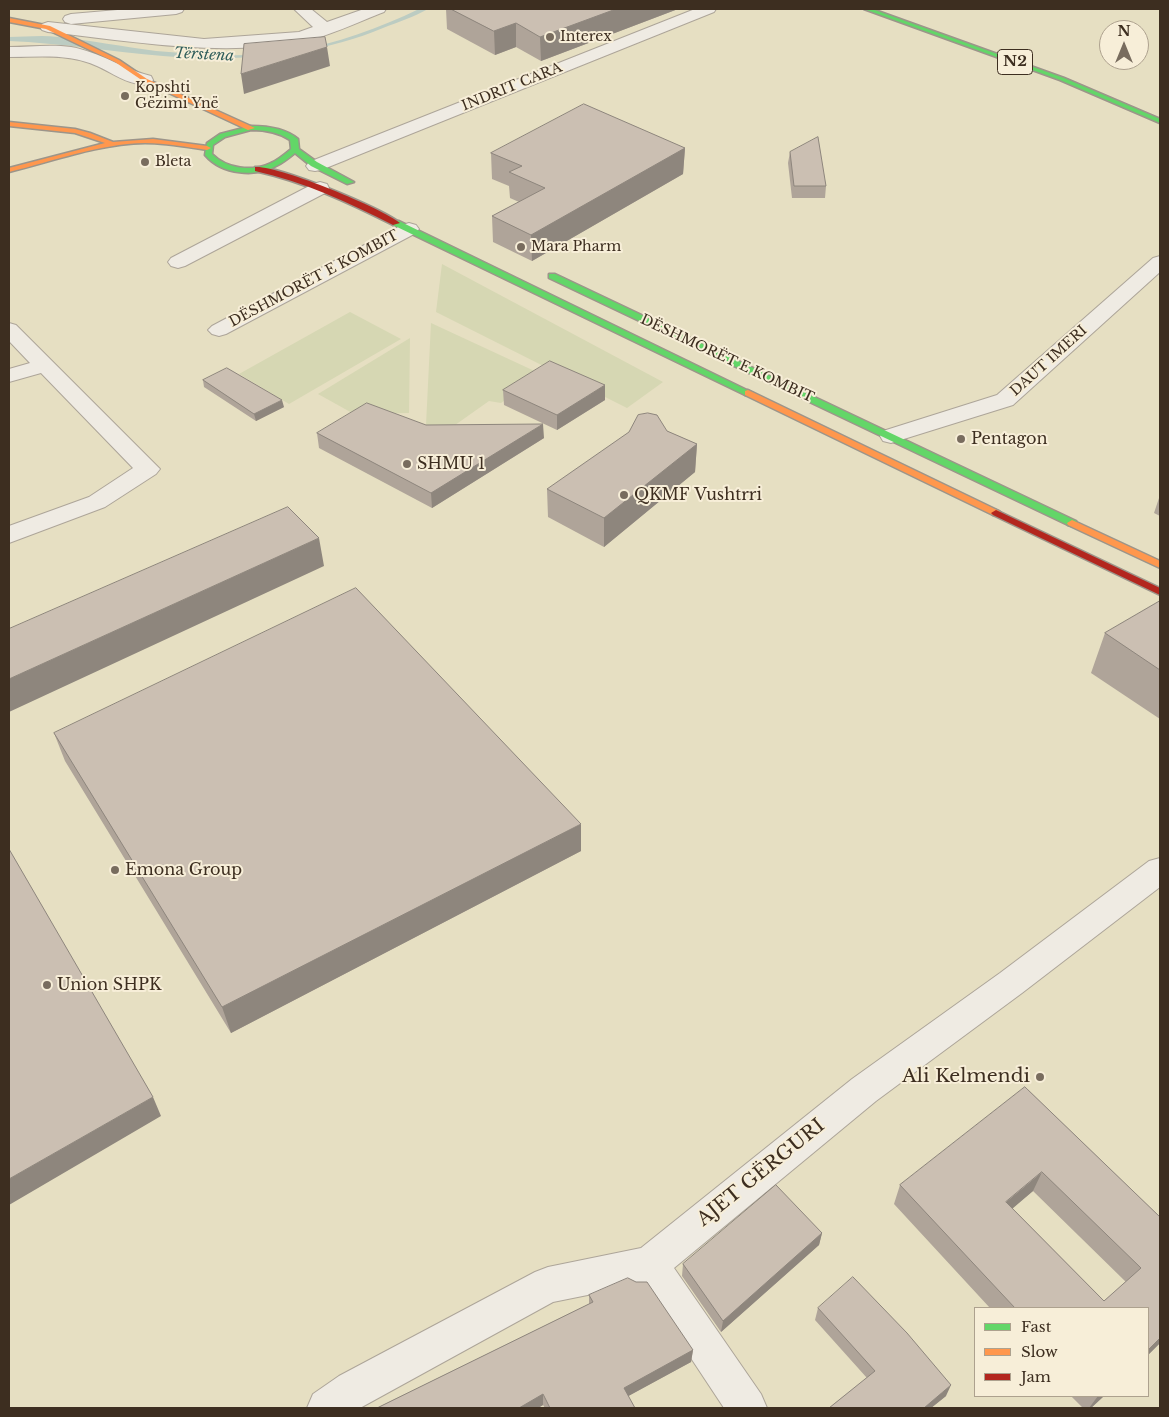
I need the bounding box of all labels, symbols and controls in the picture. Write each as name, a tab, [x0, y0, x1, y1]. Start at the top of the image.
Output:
north arrow	[1099, 20, 1149, 70]
text: N	[1117, 22, 1131, 40]
place label: Interex	[560, 29, 612, 45]
marker: Interex	[544, 31, 556, 43]
water label: Tërstena	[174, 44, 234, 66]
road number: N2	[998, 50, 1032, 74]
street label: INDRIT CARA	[459, 59, 565, 115]
place label: Kopshti Gëzimi Ynë	[135, 80, 219, 112]
marker: Kopshti Gëzimi Ynë	[119, 90, 131, 102]
place label: Bleta	[155, 154, 191, 170]
marker: Bleta	[139, 156, 151, 168]
street label: DËSHMORËT E KOMBIT	[226, 227, 402, 331]
place label: Mara Pharm	[531, 239, 621, 255]
marker: Mara Pharm	[515, 241, 527, 253]
street label: DËSHMORËT E KOMBIT	[638, 311, 816, 407]
street label: DAUT IMERI	[1007, 322, 1091, 400]
place label: Pentagon	[971, 429, 1048, 449]
marker: Pentagon	[955, 433, 967, 445]
place label: SHMU 1	[417, 454, 485, 474]
marker: SHMU 1	[401, 458, 413, 470]
place label: QKMF Vushtrri	[634, 485, 762, 505]
marker: QKMF Vushtrri	[618, 489, 630, 501]
place label: Emona Group	[125, 860, 242, 880]
marker: Emona Group	[109, 864, 121, 876]
place label: Union SHPK	[57, 975, 161, 995]
marker: Union SHPK	[41, 979, 53, 991]
place label: Ali Kelmendi	[902, 1066, 1030, 1088]
marker: Ali Kelmendi	[1034, 1071, 1046, 1083]
street label: AJET GËRGURI	[693, 1115, 829, 1231]
legend	[974, 1307, 1149, 1397]
text: Fast	[1021, 1317, 1051, 1336]
text: Slow	[1021, 1342, 1058, 1361]
text: Jam	[1021, 1367, 1051, 1386]

